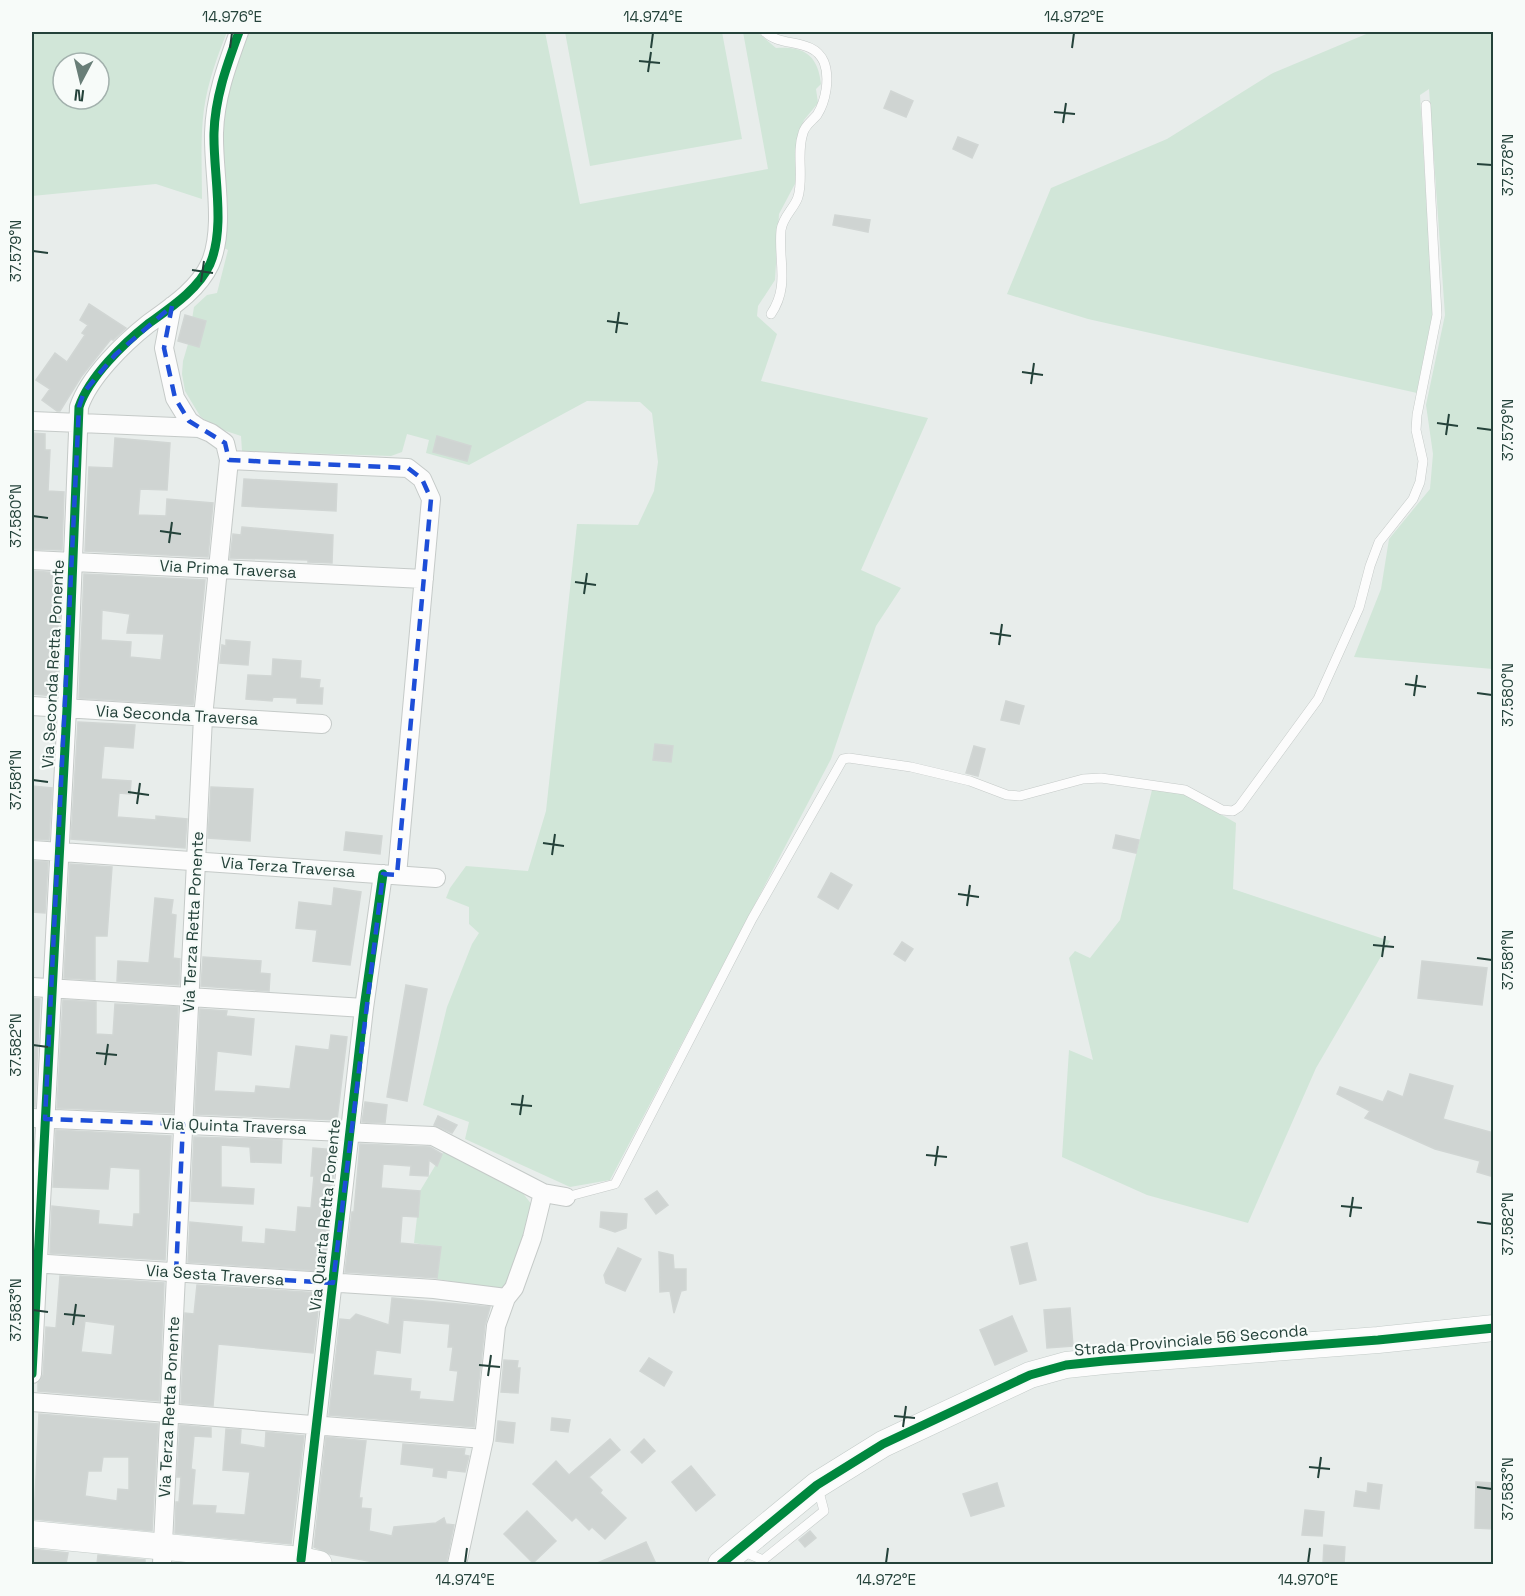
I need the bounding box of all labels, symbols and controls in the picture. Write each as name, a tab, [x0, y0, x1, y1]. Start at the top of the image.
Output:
text: 14.976°E	[202, 7, 262, 26]
text: 14.974°E	[623, 7, 683, 26]
text: 14.972°E	[1044, 7, 1104, 26]
north arrow	[51, 51, 111, 111]
text: N	[73, 84, 86, 106]
text: 37.578°N	[1498, 134, 1517, 196]
text: 37.579°N	[6, 220, 25, 282]
text: 37.579°N	[1498, 399, 1517, 461]
text: 37.580°N	[6, 484, 25, 548]
street label: Via Prima Traversa	[159, 555, 297, 583]
street label: Via Seconda Retta Ponente	[37, 559, 69, 769]
text: 37.580°N	[1498, 663, 1517, 727]
street label: Via Seconda Traversa	[95, 700, 259, 730]
text: 37.581°N	[6, 750, 25, 810]
street label: Via Terza Retta Ponente	[178, 831, 208, 1013]
street label: Via Terza Traversa	[220, 852, 356, 882]
text: 37.581°N	[1498, 930, 1517, 990]
text: 37.582°N	[6, 1013, 25, 1077]
street label: Via Quinta Traversa	[161, 1113, 307, 1139]
street label: Via Quarta Retta Ponente	[304, 1118, 346, 1312]
text: 37.582°N	[1498, 1192, 1517, 1256]
street label: Via Sesta Traversa	[145, 1260, 285, 1290]
text: 37.583°N	[6, 1278, 25, 1342]
street label: Via Terza Retta Ponente	[154, 1316, 184, 1498]
street label: Strada Provinciale 56 Seconda	[1073, 1319, 1309, 1361]
text: 37.583°N	[1498, 1457, 1517, 1521]
text: 14.974°E	[435, 1570, 495, 1589]
text: 14.972°E	[856, 1570, 916, 1589]
text: 14.970°E	[1278, 1570, 1338, 1589]

